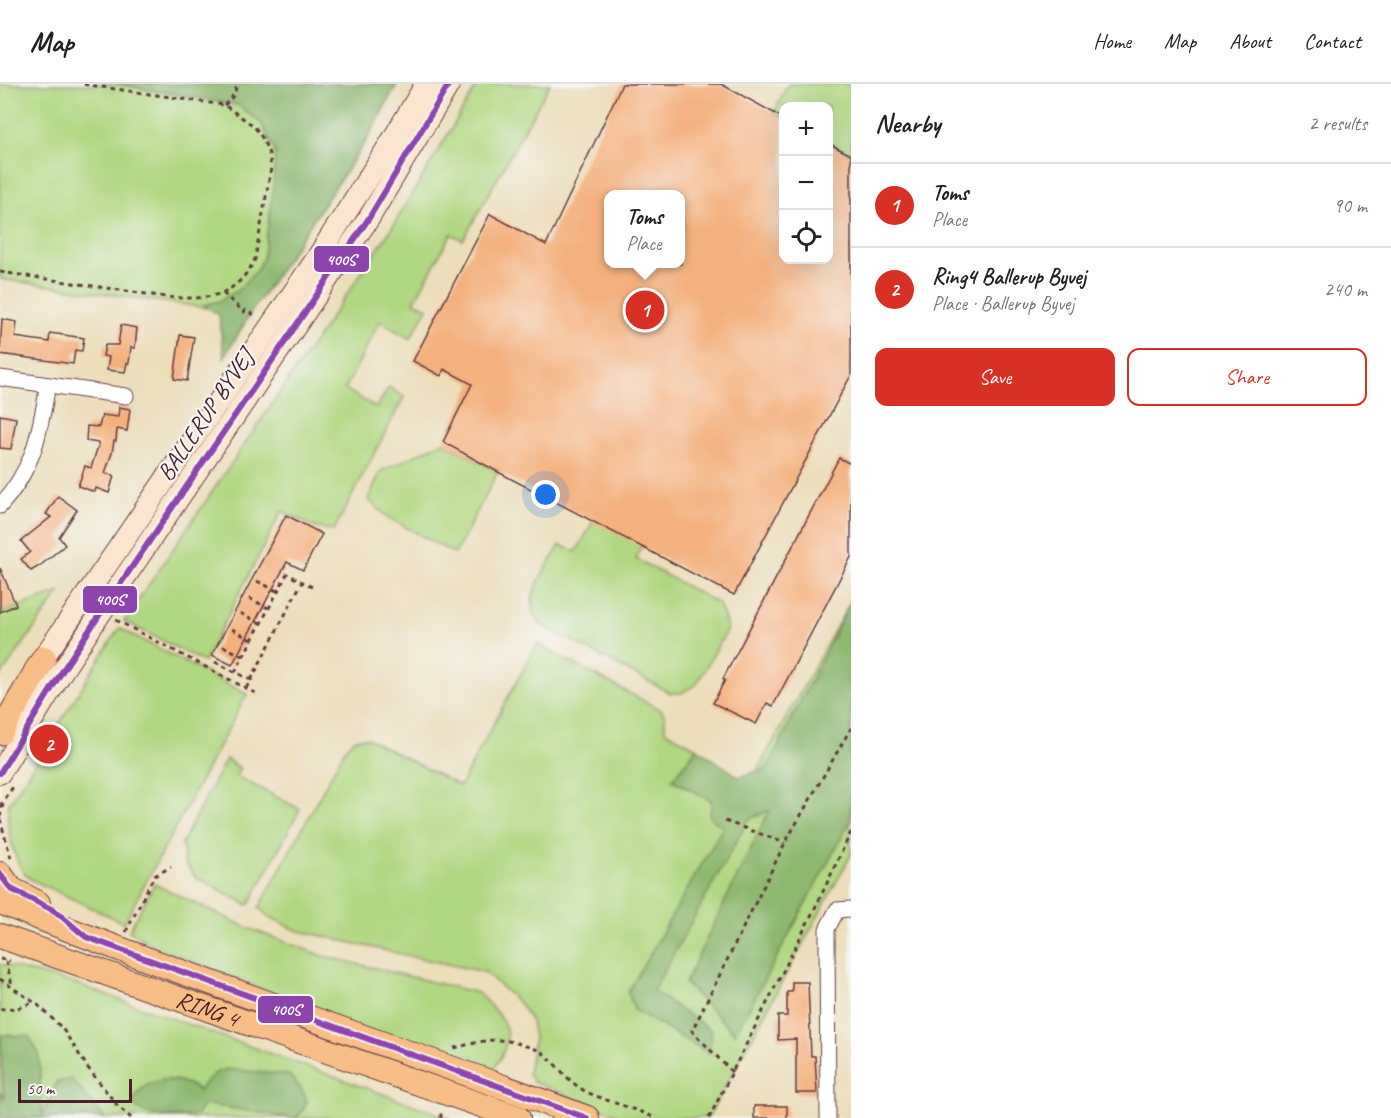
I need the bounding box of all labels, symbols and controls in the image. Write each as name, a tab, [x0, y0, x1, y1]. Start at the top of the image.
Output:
text: Map	[30, 24, 73, 59]
text: Home	[1093, 28, 1131, 54]
text: Map	[1164, 28, 1196, 54]
text: About	[1229, 28, 1271, 54]
text: Contact	[1304, 28, 1361, 54]
map controls	[779, 102, 833, 264]
button: +	[779, 102, 833, 156]
text: Nearby	[875, 107, 940, 140]
text: 2 results	[1308, 111, 1367, 136]
button: −	[779, 156, 833, 210]
text: Toms	[932, 179, 968, 207]
popup	[604, 190, 685, 268]
text: 1	[890, 193, 899, 218]
text: 90 m	[1333, 193, 1367, 218]
text: Toms	[626, 203, 663, 231]
text: Place	[932, 207, 967, 232]
button: locate	[779, 210, 833, 264]
text: Place	[626, 231, 661, 256]
line badge: 400S	[313, 245, 370, 273]
text: 400S	[326, 250, 360, 270]
text: Ring4 Ballerup Byvej	[932, 263, 1086, 291]
text: 2	[890, 277, 899, 302]
text: 240 m	[1324, 277, 1367, 302]
pin: 1	[626, 288, 664, 332]
text: Place · Ballerup Byvej	[932, 291, 1074, 316]
street label: BALLERUP BYVEJ	[150, 340, 262, 486]
button: Save	[875, 348, 1115, 406]
button: Share	[1127, 348, 1367, 406]
your location	[531, 480, 560, 509]
line badge: 400S	[82, 585, 138, 614]
text: 400S	[95, 590, 129, 610]
pin: 2	[29, 722, 68, 766]
street label: RING 4	[172, 984, 245, 1034]
line badge: 400S	[257, 995, 314, 1024]
text: 400S	[271, 1000, 305, 1020]
scale bar	[18, 1076, 132, 1104]
text: 50 m	[27, 1079, 54, 1099]

